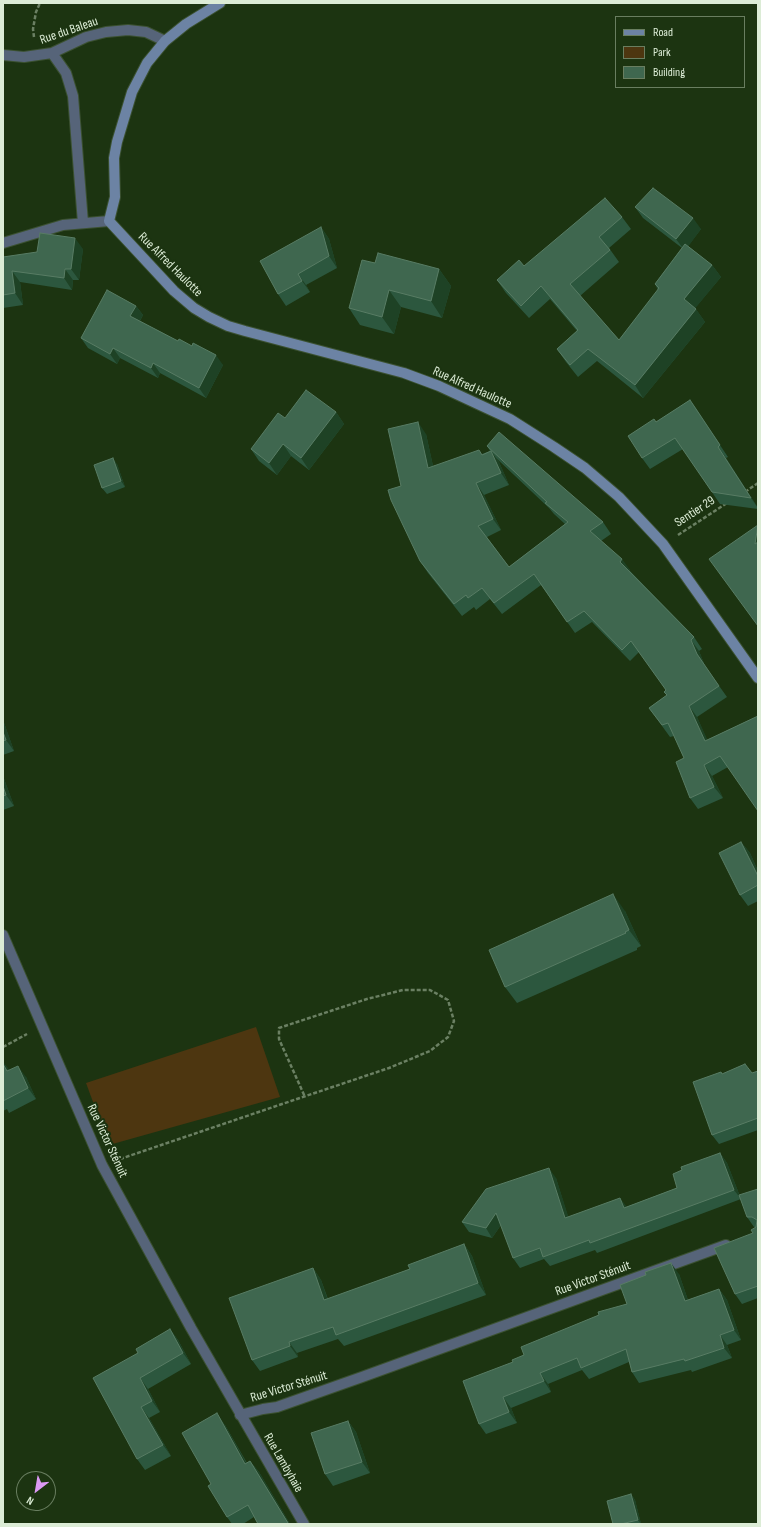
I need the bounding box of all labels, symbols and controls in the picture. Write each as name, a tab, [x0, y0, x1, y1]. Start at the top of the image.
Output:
street label: Rue du Baleau	[38, 14, 100, 48]
legend	[615, 16, 745, 88]
text: Road	[653, 25, 673, 40]
text: Park	[653, 45, 671, 60]
text: Building	[653, 65, 685, 80]
street label: Rue Alfred Haulotte	[135, 230, 205, 300]
street label: Rue Alfred Haulotte	[430, 364, 514, 412]
street label: Sentier 29	[672, 493, 718, 531]
street label: Rue Victor Sténuit	[83, 1102, 131, 1180]
street label: Rue Victor Sténuit	[553, 1258, 633, 1300]
street label: Rue Victor Sténuit	[249, 1368, 329, 1406]
street label: Rue Lambyhaie	[260, 1431, 306, 1495]
north arrow	[16, 1471, 56, 1511]
text: N	[24, 1494, 36, 1508]

